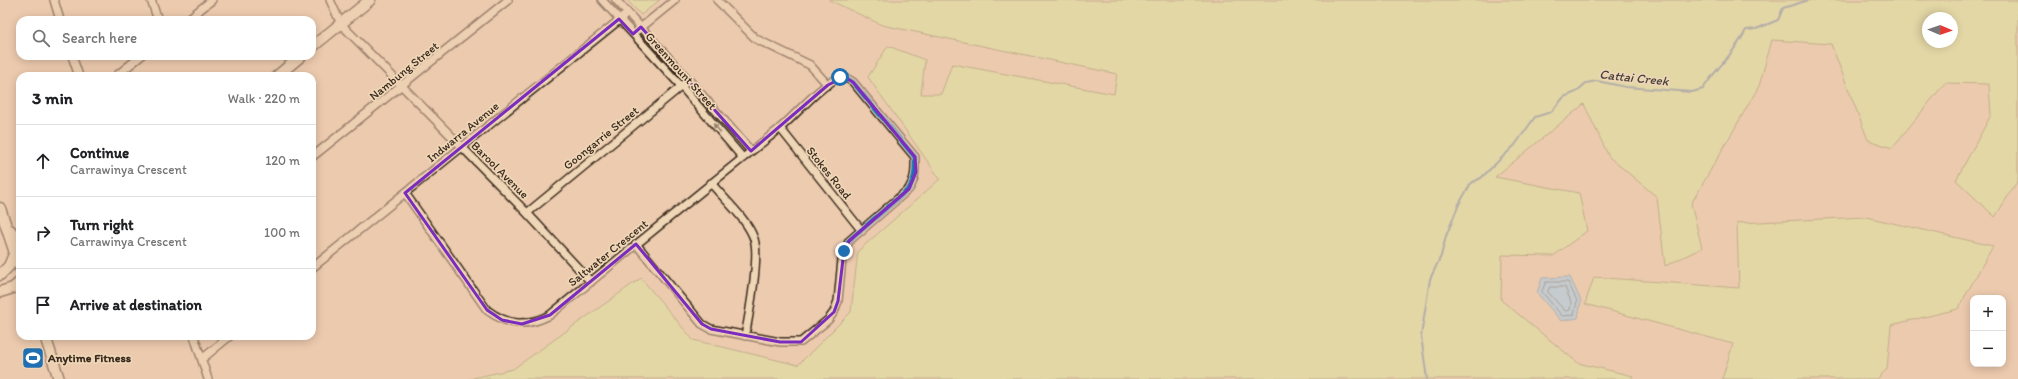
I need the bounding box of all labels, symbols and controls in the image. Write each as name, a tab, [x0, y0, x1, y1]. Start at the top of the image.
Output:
north arrow	[1922, 12, 1958, 48]
search box	[16, 16, 316, 60]
icon: search	[30, 27, 52, 49]
text: Search here	[62, 29, 137, 47]
street label: Greenmount Street	[642, 29, 720, 113]
street label: Nambung Street	[367, 39, 442, 103]
water label: Cattai Creek	[1599, 66, 1671, 89]
route start	[831, 68, 849, 86]
text: 3 min	[32, 88, 73, 108]
text: Walk · 220 m	[228, 91, 300, 106]
street label: Indwarra Avenue	[424, 99, 502, 165]
street label: Goongarrie Street	[561, 103, 642, 173]
one-way arrow	[713, 124, 722, 133]
street label: Barool Avenue	[468, 138, 532, 202]
text: Continue	[70, 144, 129, 162]
street label: Stokes Road	[804, 144, 855, 202]
icon: ahead	[32, 150, 54, 172]
text: 120 m	[265, 153, 300, 168]
text: Carrawinya Crescent	[70, 162, 187, 177]
text: Turn right	[70, 216, 134, 234]
street label: Saltwater Crescent	[565, 216, 651, 289]
icon: right	[32, 222, 54, 244]
text: 100 m	[264, 225, 300, 240]
text: Carrawinya Crescent	[70, 234, 187, 249]
route end	[835, 242, 853, 260]
icon: arrive	[32, 294, 54, 316]
map controls	[1970, 295, 2006, 367]
button: +	[1970, 295, 2006, 331]
text: Arrive at destination	[70, 296, 202, 314]
button: −	[1970, 331, 2006, 367]
sports icon: Anytime Fitness	[20, 345, 46, 371]
place label: Anytime Fitness	[47, 351, 132, 366]

